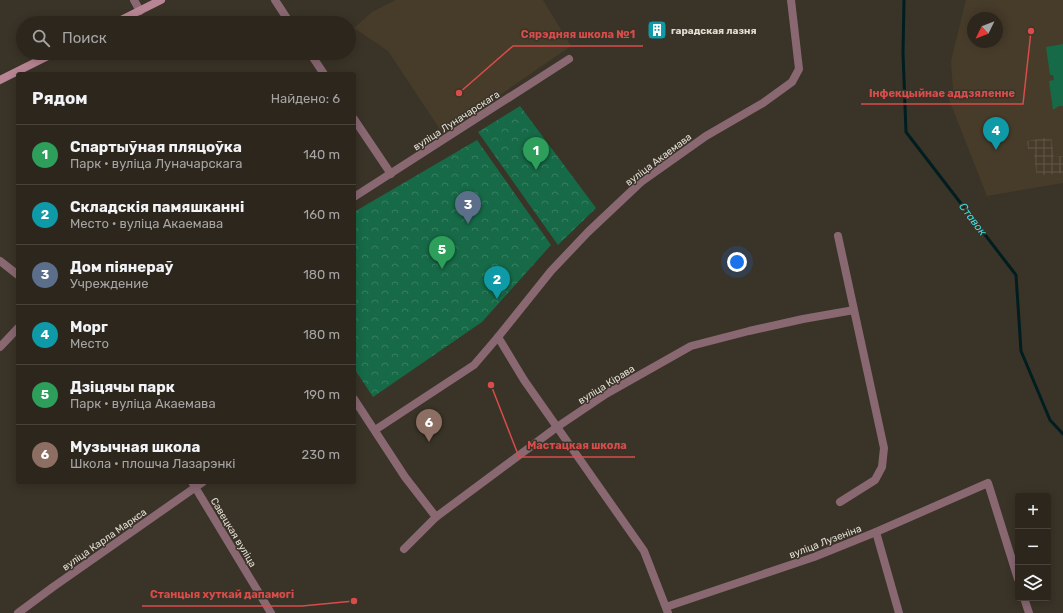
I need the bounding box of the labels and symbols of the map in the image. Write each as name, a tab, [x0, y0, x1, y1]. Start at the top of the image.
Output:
north arrow	[967, 12, 1003, 48]
building icon: гарадская лазня	[646, 19, 668, 41]
callout: Сярэдняя школа №1	[513, 23, 643, 46]
place label: гарадская лазня	[671, 25, 756, 37]
text: Сярэдняя школа №1	[521, 28, 635, 41]
callout: Інфекцыйнае аддзяленне	[861, 81, 1023, 104]
text: Інфекцыйнае аддзяленне	[869, 87, 1015, 100]
street label: вуліца Луначарскага	[411, 88, 502, 153]
pin: 4	[983, 117, 1009, 150]
street label: вуліца Акаемава	[623, 131, 694, 189]
pin: 1	[523, 137, 549, 170]
pin: 3	[455, 191, 481, 224]
water label: Ставок	[956, 200, 989, 238]
pin: 5	[429, 236, 455, 269]
your location	[727, 252, 747, 272]
pin: 2	[484, 266, 510, 299]
street label: вуліца Кірава	[576, 363, 637, 407]
pin: 6	[416, 409, 442, 442]
callout: Мастацкая школа	[519, 434, 635, 457]
text: Мастацкая школа	[527, 439, 627, 452]
street label: Савецкая вуліца	[208, 496, 259, 569]
street label: вуліца Карла Маркса	[60, 506, 149, 573]
street label: вуліца Лузеніна	[787, 523, 863, 561]
callout: Станцыя хуткай дапамогі	[142, 583, 302, 606]
text: Станцыя хуткай дапамогі	[150, 588, 294, 601]

